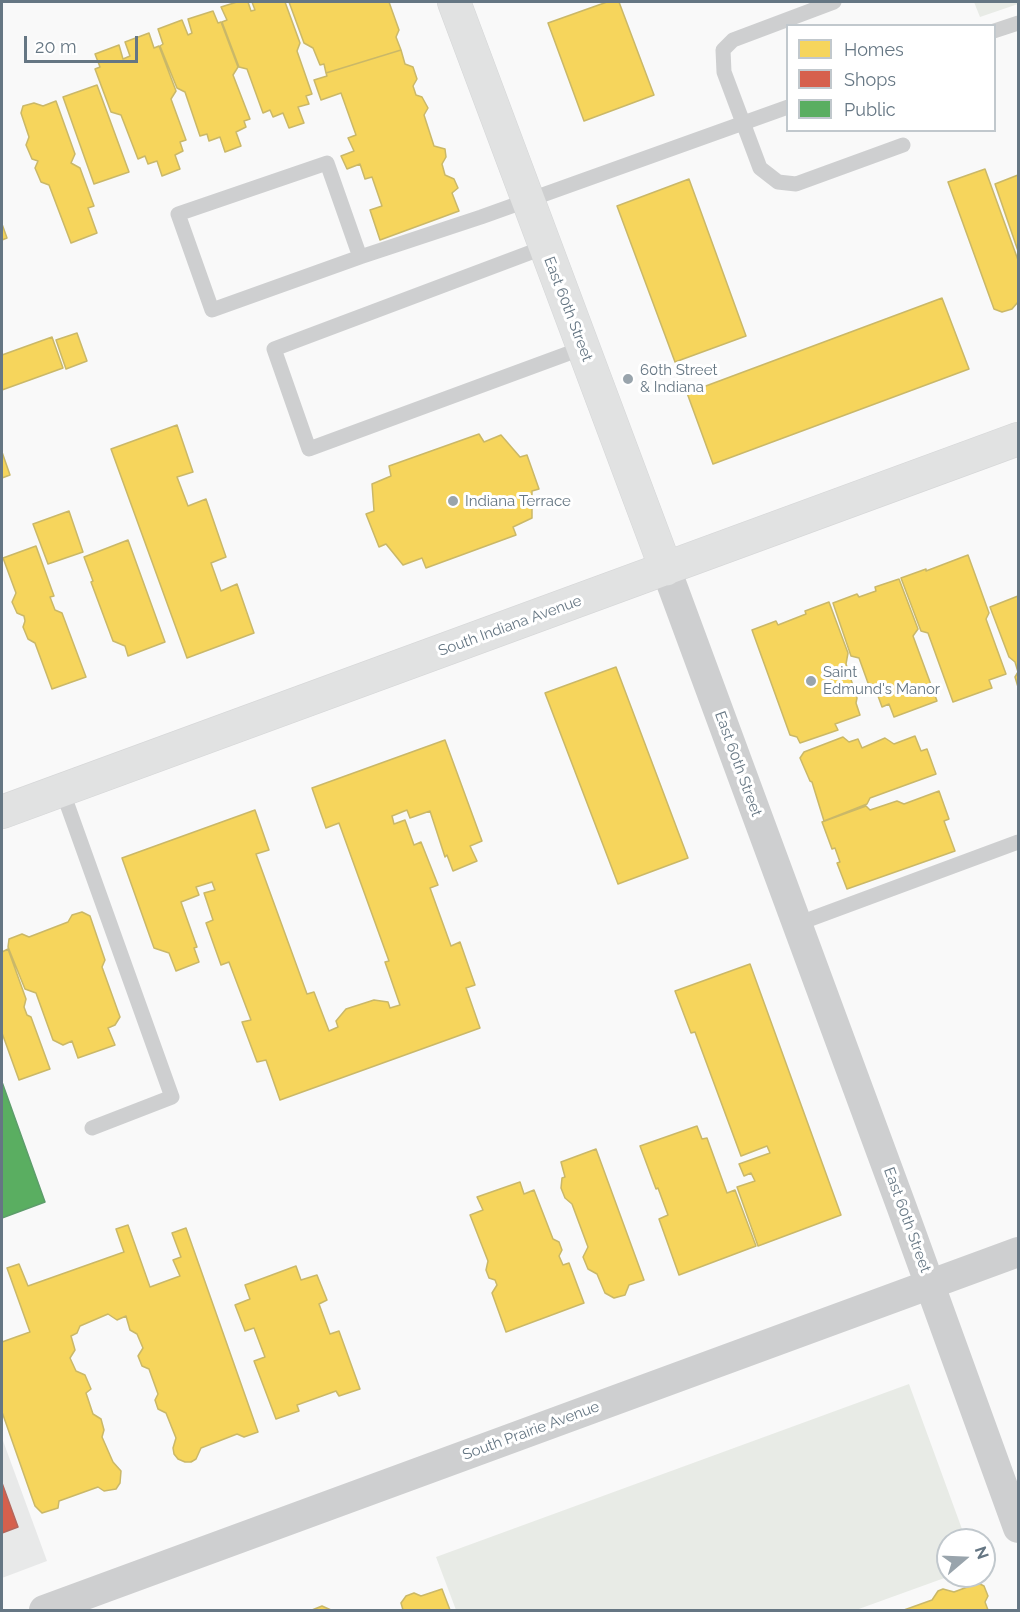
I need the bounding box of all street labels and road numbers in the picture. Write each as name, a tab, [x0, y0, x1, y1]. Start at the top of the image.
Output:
street label: East 60th Street	[540, 254, 596, 364]
street label: South Indiana Avenue	[436, 592, 584, 660]
street label: East 60th Street	[711, 709, 765, 819]
street label: East 60th Street	[880, 1165, 934, 1275]
street label: South Prairie Avenue	[460, 1398, 602, 1464]

